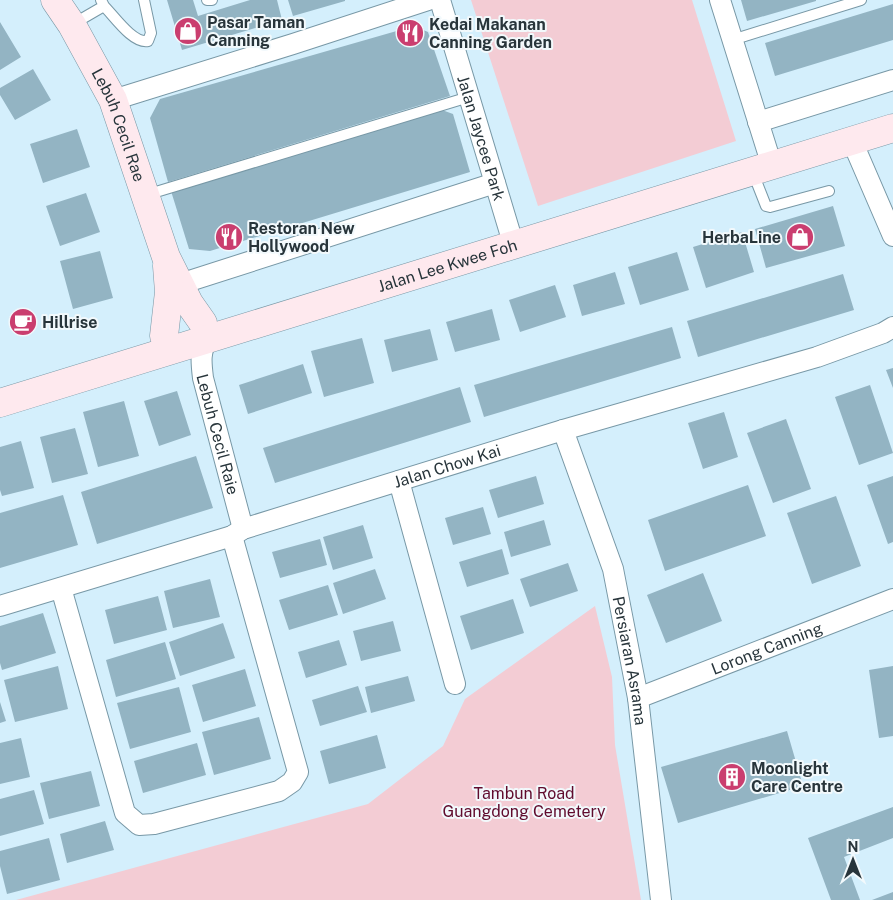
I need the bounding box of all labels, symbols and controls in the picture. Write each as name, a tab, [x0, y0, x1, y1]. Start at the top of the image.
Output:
place label: Pasar Taman Canning	[207, 13, 305, 50]
place label: Kedai Makanan Canning Garden	[429, 15, 552, 52]
shop icon: Pasar Taman Canning	[173, 16, 203, 46]
restaurant icon: Kedai Makanan Canning Garden	[395, 18, 425, 48]
street label: Lebuh Cecil Rae	[88, 65, 149, 184]
street label: Jalan Jaycee Park	[454, 73, 509, 203]
place label: Restoran New Hollywood	[248, 219, 355, 256]
restaurant icon: Restoran New Hollywood	[214, 222, 244, 252]
shop icon: HerbaLine	[785, 222, 815, 252]
place label: HerbaLine	[702, 228, 781, 247]
street label: Jalan Lee Kwee Foh	[375, 235, 519, 296]
cafe icon: Hillrise	[8, 307, 38, 337]
place label: Hillrise	[42, 313, 97, 332]
street label: Lebuh Cecil Raie	[193, 372, 243, 497]
street label: Jalan Chow Kai	[391, 440, 503, 491]
street label: Persiaran Asrama	[609, 594, 651, 726]
street label: Lorong Canning	[708, 618, 825, 678]
place label: Moonlight Care Centre	[751, 759, 843, 796]
building icon: Moonlight Care Centre	[717, 762, 747, 792]
park label: Tambun Road Guangdong Cemetery	[442, 784, 606, 821]
north arrow	[828, 835, 878, 885]
text: N	[848, 839, 858, 855]

